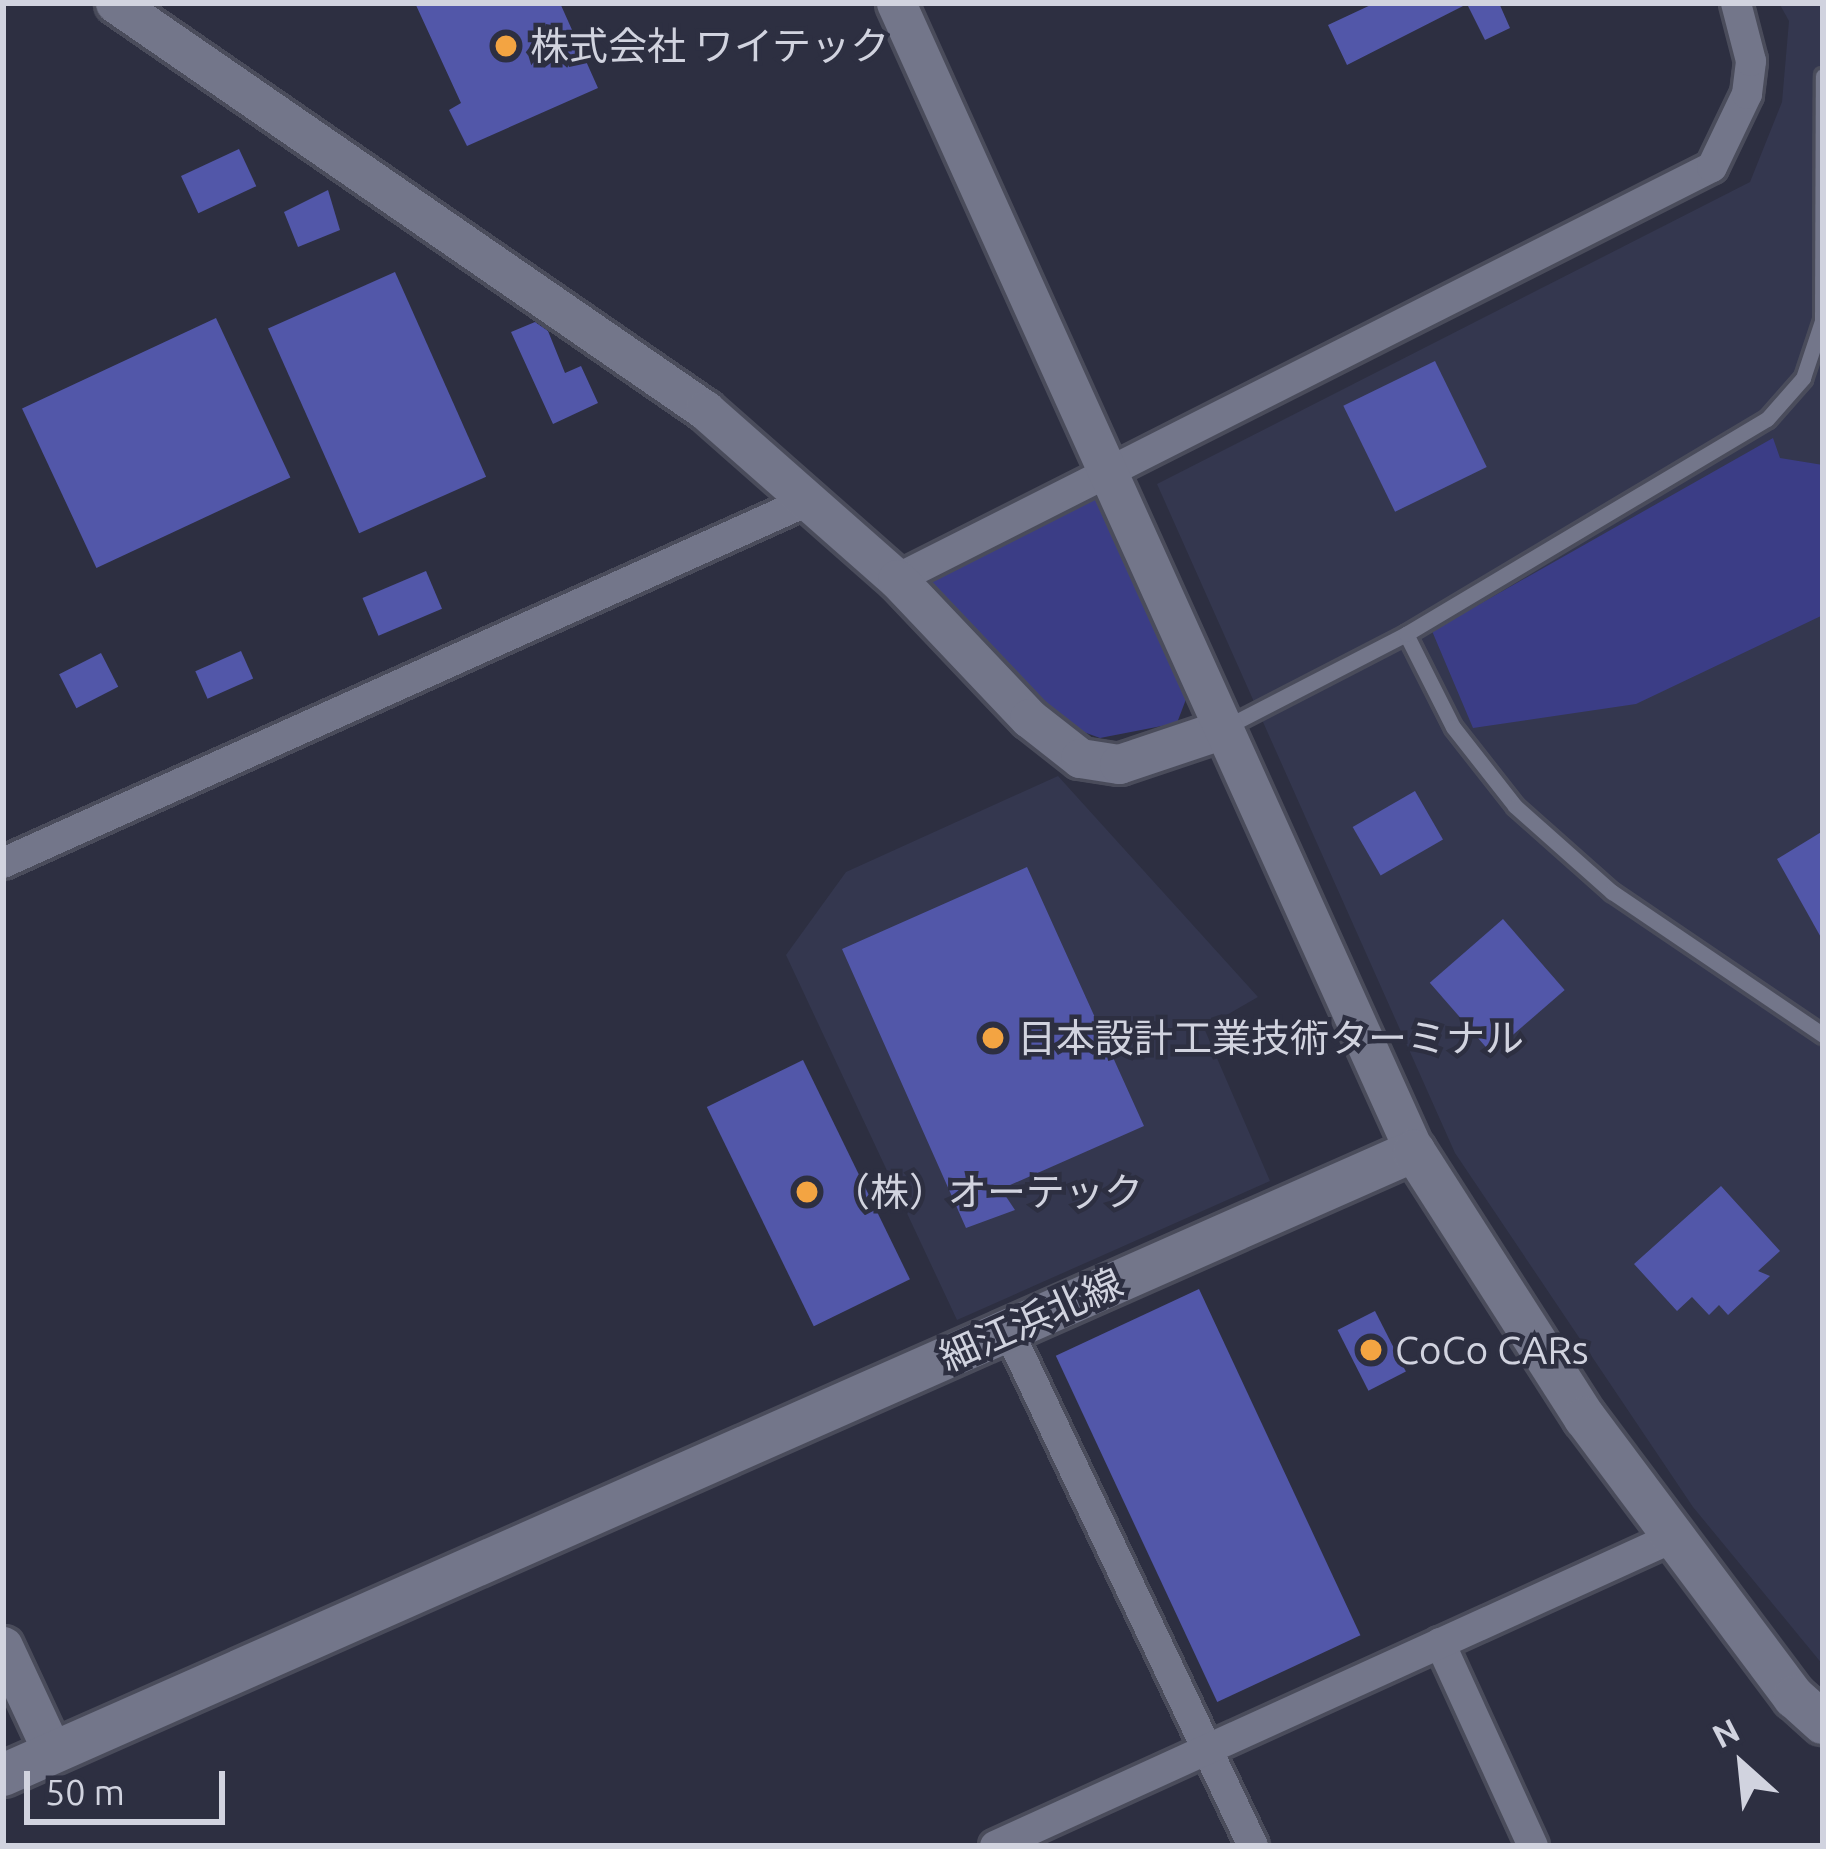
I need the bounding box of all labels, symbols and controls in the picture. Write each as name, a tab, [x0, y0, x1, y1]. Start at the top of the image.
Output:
place label: 株式会社 ワイテック	[530, 23, 890, 69]
marker: 株式会社 ワイテック	[493, 33, 519, 59]
place label: 日本設計工業技術ターミナル	[1017, 1015, 1524, 1061]
marker: 日本設計工業技術ターミナル	[980, 1025, 1006, 1051]
place label: （株）オーテック	[831, 1169, 1143, 1215]
marker: （株）オーテック	[794, 1179, 820, 1205]
street label: 細江浜北線	[932, 1259, 1130, 1381]
place label: CoCo CARs	[1395, 1327, 1589, 1373]
marker: CoCo CARs	[1358, 1337, 1384, 1363]
north arrow	[1682, 1705, 1802, 1825]
text: N	[1706, 1710, 1745, 1755]
scale bar	[30, 1747, 231, 1821]
text: 50 m	[45, 1771, 125, 1812]

